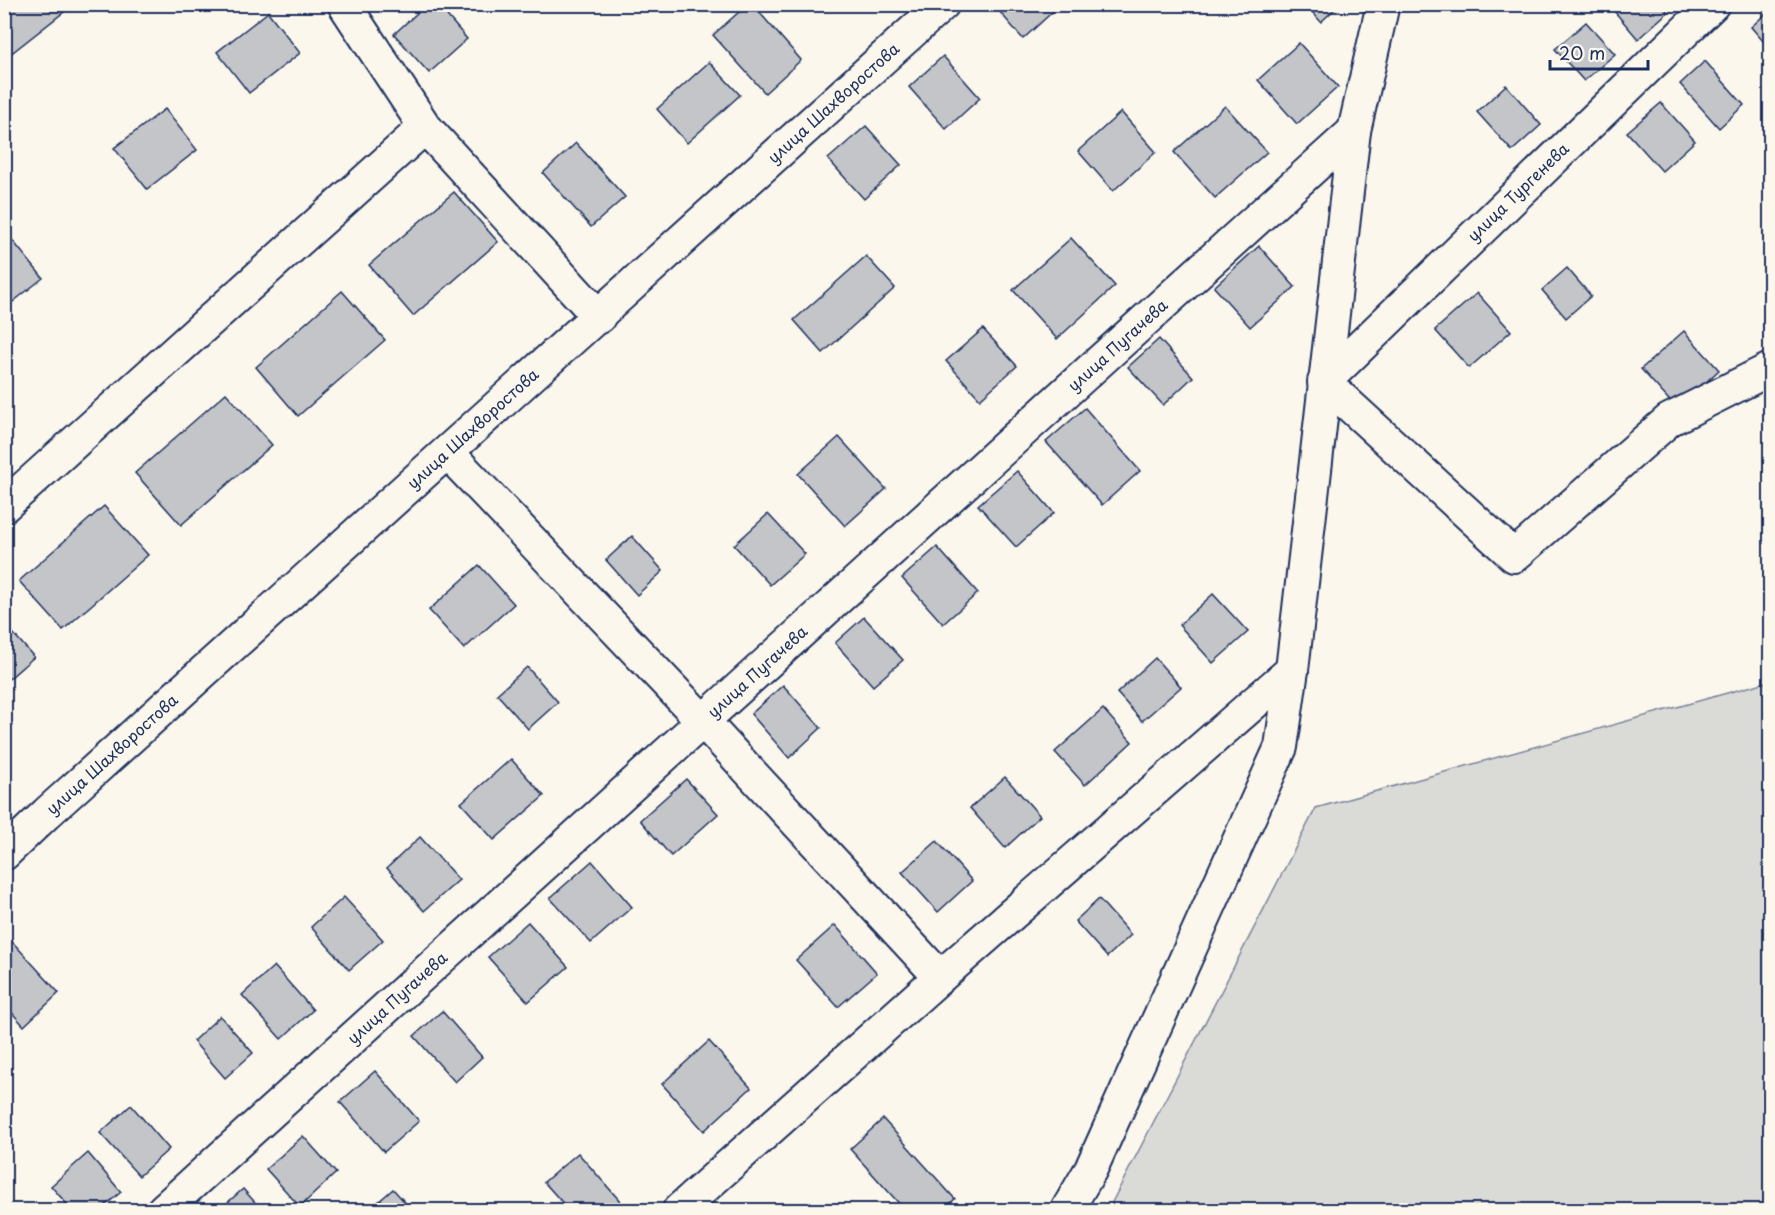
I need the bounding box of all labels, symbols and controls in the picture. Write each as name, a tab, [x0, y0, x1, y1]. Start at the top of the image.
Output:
scale bar	[1550, 33, 1648, 71]
street label: улица Шахворостова	[762, 36, 904, 168]
text: 20 m	[1559, 39, 1605, 66]
street label: улица Тургенева	[1461, 136, 1574, 246]
street label: улица Пугачева	[1061, 293, 1172, 396]
street label: улица Шахворостова	[401, 362, 543, 494]
street label: улица Пугачева	[701, 619, 812, 723]
street label: улица Шахворостова	[40, 688, 183, 820]
street label: улица Пугачева	[341, 945, 452, 1049]

